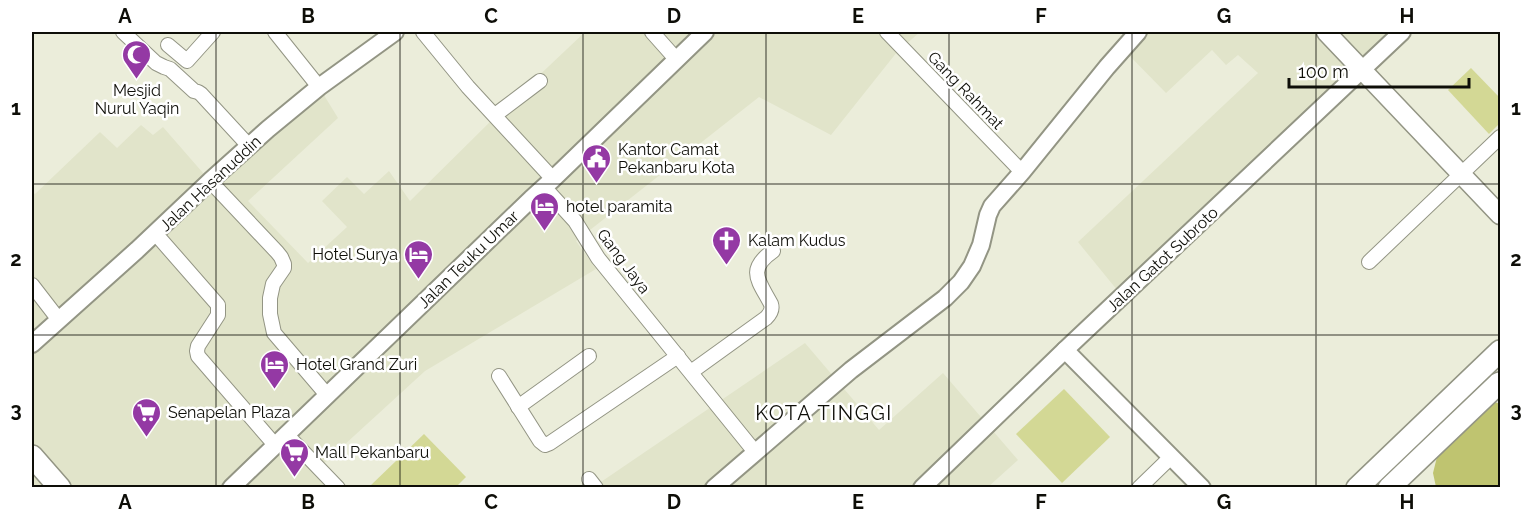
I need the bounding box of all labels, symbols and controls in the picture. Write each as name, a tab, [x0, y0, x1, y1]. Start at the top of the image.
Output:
text: A	[118, 4, 132, 28]
text: B	[301, 4, 315, 28]
text: C	[484, 4, 498, 28]
text: D	[667, 4, 681, 28]
text: E	[852, 4, 864, 28]
text: F	[1035, 4, 1047, 28]
text: G	[1217, 4, 1231, 28]
text: H	[1400, 4, 1414, 28]
mosque icon: Mesjid Nurul Yaqin	[121, 38, 153, 80]
street label: Gang Rahmat	[924, 48, 1008, 134]
scale bar	[1289, 51, 1469, 89]
text: 100 m	[1298, 61, 1349, 82]
place label: Mesjid Nurul Yaqin	[95, 81, 179, 118]
text: 1	[11, 96, 21, 120]
text: 1	[1511, 96, 1521, 120]
street label: Jalan Hasanuddin	[156, 132, 265, 235]
place label: Kantor Camat Pekanbaru Kota	[618, 140, 735, 177]
public building icon: Kantor Camat Pekanbaru Kota	[581, 142, 613, 184]
hotel icon: hotel paramita	[529, 190, 561, 232]
place label: hotel paramita	[566, 197, 672, 216]
street label: Jalan Gatot Subroto	[1103, 203, 1222, 316]
street label: Jalan Teuku Umar	[414, 206, 523, 312]
church icon: Kalam Kudus	[711, 224, 743, 266]
street label: Gang Jaya	[593, 225, 654, 297]
place label: Kalam Kudus	[748, 231, 846, 250]
hotel icon: Hotel Surya	[403, 238, 435, 280]
place label: Hotel Surya	[312, 245, 398, 264]
text: 2	[10, 247, 22, 271]
text: 2	[1510, 247, 1522, 271]
hotel icon: Hotel Grand Zuri	[259, 348, 291, 390]
place label: Hotel Grand Zuri	[296, 355, 417, 374]
supermarket icon: Senapelan Plaza	[131, 396, 163, 438]
text: 3	[10, 398, 22, 422]
text: 3	[1510, 398, 1522, 422]
district label: KOTA TINGGI	[755, 401, 893, 425]
place label: Senapelan Plaza	[168, 403, 291, 422]
supermarket icon: Mall Pekanbaru	[278, 436, 310, 478]
place label: Mall Pekanbaru	[315, 443, 429, 462]
text: A	[118, 490, 132, 514]
text: B	[301, 490, 315, 514]
text: C	[484, 490, 498, 514]
text: D	[667, 490, 681, 514]
text: E	[852, 490, 864, 514]
text: F	[1035, 490, 1047, 514]
text: G	[1217, 490, 1231, 514]
text: H	[1400, 490, 1414, 514]

